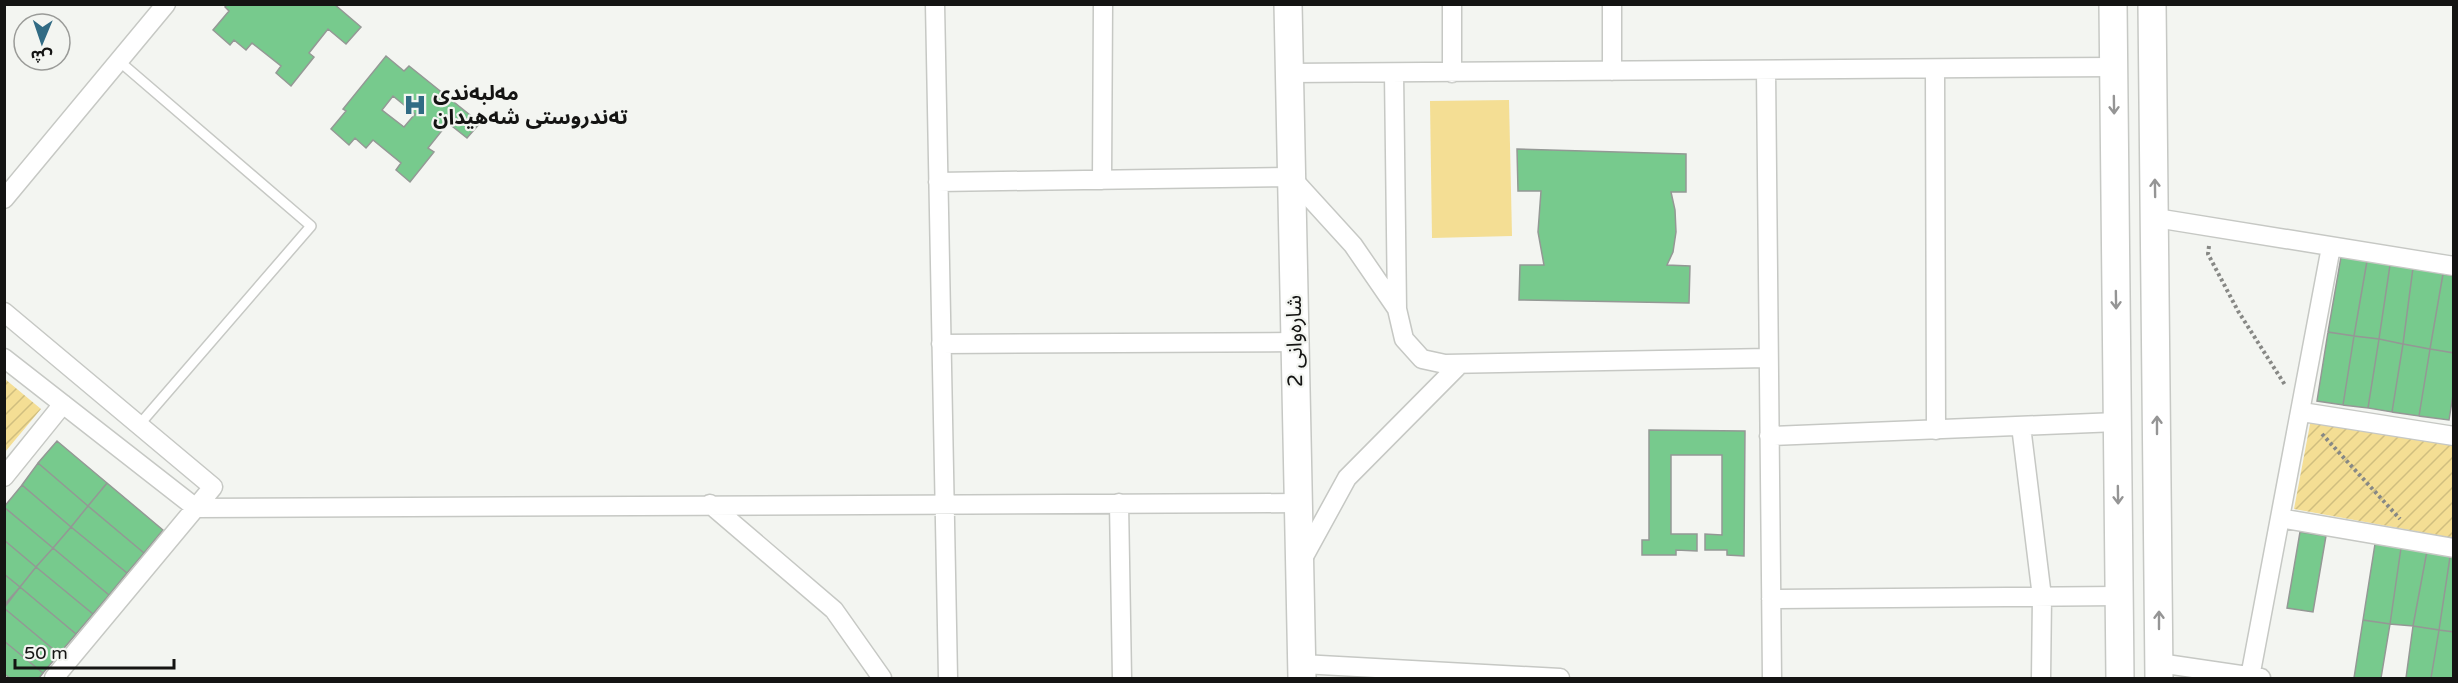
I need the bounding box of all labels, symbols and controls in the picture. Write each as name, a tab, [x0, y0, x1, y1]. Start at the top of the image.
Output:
north arrow	[12, 12, 72, 72]
text: ش	[30, 46, 53, 66]
place label: مەلبەندی تەندروستی شەهیدان	[433, 81, 628, 130]
hospital icon: مەلبەندی تەندروستی شەهیدان	[402, 92, 428, 118]
one-way arrow	[2108, 94, 2120, 114]
one-way arrow	[2149, 179, 2161, 199]
one-way arrow	[2110, 289, 2122, 309]
street label: شارەوانی 2	[1282, 295, 1308, 387]
one-way arrow	[2151, 416, 2163, 436]
one-way arrow	[2112, 484, 2124, 504]
one-way arrow	[2153, 611, 2165, 631]
scale bar	[15, 632, 174, 670]
text: 50 m	[24, 642, 68, 664]

